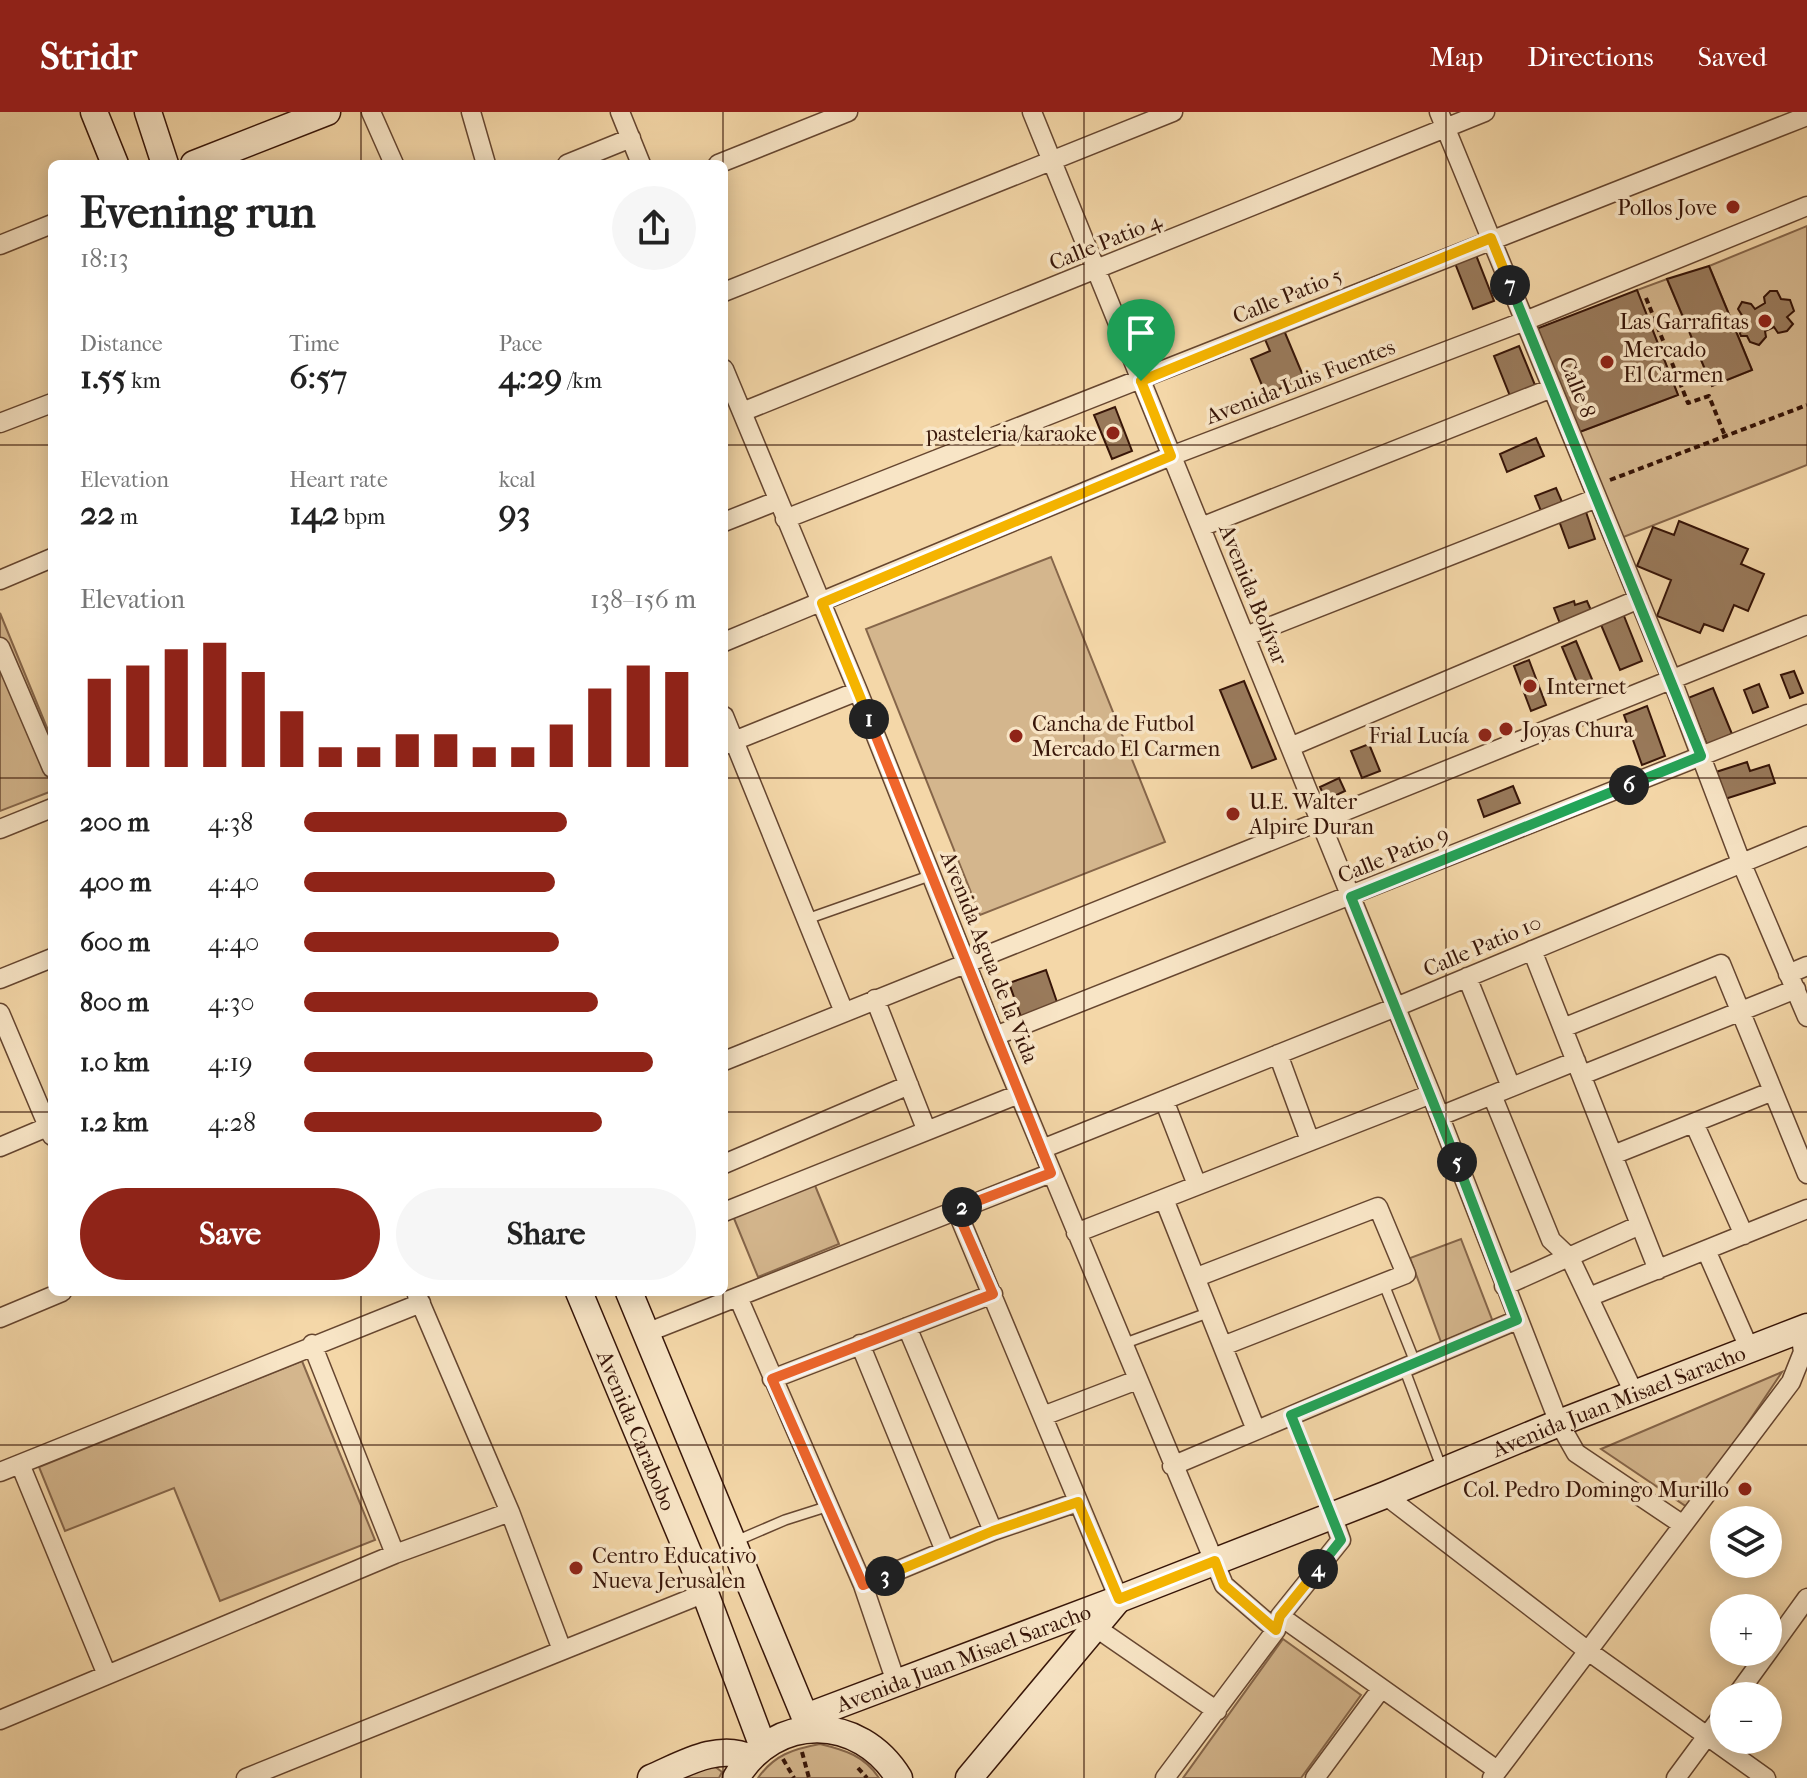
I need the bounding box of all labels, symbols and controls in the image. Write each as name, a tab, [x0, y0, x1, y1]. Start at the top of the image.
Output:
text: Stridr	[40, 34, 137, 79]
text: Map	[1430, 40, 1483, 73]
text: Directions	[1527, 40, 1654, 73]
text: Saved	[1698, 40, 1767, 73]
button: share	[612, 186, 696, 270]
text: Evening run	[80, 187, 315, 238]
place label: Pollos Jove	[1617, 195, 1717, 221]
marker: Pollos Jove	[1724, 198, 1742, 216]
street label: Calle Patio 4	[1045, 207, 1166, 276]
text: 18:13	[80, 243, 129, 274]
street label: Calle Patio 5	[1229, 262, 1346, 330]
pin: 7	[1490, 265, 1530, 305]
text: 7	[1505, 272, 1515, 298]
pin	[1107, 299, 1175, 381]
place label: Las Garrafitas	[1620, 309, 1749, 335]
icon: arrive	[1119, 311, 1163, 355]
marker: Las Garrafitas	[1756, 312, 1774, 330]
text: Distance	[80, 331, 163, 357]
text: Time	[289, 331, 339, 357]
text: Pace	[499, 331, 542, 357]
street label: Avenida Luis Fuentes	[1201, 334, 1399, 430]
place label: Mercado El Carmen	[1623, 337, 1724, 388]
street label: Calle 8	[1553, 353, 1601, 422]
marker: Mercado El Carmen	[1598, 353, 1616, 371]
text: 1.55	[80, 357, 127, 397]
text: 6:57	[289, 357, 347, 397]
text: 4:29	[499, 357, 562, 397]
text: km	[127, 368, 161, 394]
text: /km	[562, 368, 602, 394]
place label: pasteleria/karaoke	[925, 421, 1097, 447]
marker: pasteleria/karaoke	[1104, 424, 1122, 442]
text: Elevation	[80, 467, 169, 493]
text: Heart rate	[289, 467, 388, 493]
text: kcal	[499, 467, 536, 493]
text: 22	[80, 493, 115, 533]
text: 142	[289, 493, 339, 533]
text: 93	[499, 493, 530, 533]
text: m	[115, 504, 138, 530]
text: bpm	[339, 504, 385, 530]
street label: Avenida Bolívar	[1213, 519, 1293, 669]
text: Elevation	[80, 584, 185, 615]
text: 138–156 m	[590, 584, 696, 615]
place label: Internet	[1546, 674, 1627, 700]
marker: Internet	[1521, 677, 1539, 695]
pin: 1	[849, 699, 889, 739]
text: 1	[865, 706, 873, 732]
place label: Cancha de Futbol Mercado El Carmen	[1032, 711, 1220, 762]
place label: Joyas Chura	[1520, 717, 1634, 743]
marker: Joyas Chura	[1497, 720, 1515, 738]
place label: Frial Lucía	[1368, 723, 1470, 749]
marker: Frial Lucía	[1476, 726, 1494, 744]
marker: Cancha de Futbol Mercado El Carmen	[1007, 727, 1025, 745]
pin: 6	[1609, 765, 1649, 805]
text: 6	[1623, 772, 1635, 798]
place label: U.E. Walter Alpire Duran	[1248, 789, 1374, 840]
marker: U.E. Walter Alpire Duran	[1224, 805, 1242, 823]
text: 200 m	[80, 807, 149, 838]
text: 4:38	[208, 807, 253, 838]
street label: Calle Patio 9	[1334, 821, 1453, 889]
street label: Avenida Agua de la Vida	[934, 847, 1044, 1068]
text: 400 m	[80, 867, 151, 898]
text: 4:40	[208, 867, 259, 898]
street label: Calle Patio 10	[1419, 909, 1545, 982]
text: 600 m	[80, 927, 150, 958]
text: 4:40	[208, 927, 259, 958]
text: 800 m	[80, 987, 149, 1018]
text: 4:30	[208, 987, 255, 1018]
text: 1.0 km	[80, 1047, 149, 1078]
text: 4:19	[208, 1047, 253, 1078]
text: 1.2 km	[80, 1107, 148, 1138]
text: 4:28	[208, 1107, 256, 1138]
pin: 5	[1437, 1142, 1477, 1182]
text: 5	[1452, 1149, 1462, 1175]
pin: 2	[942, 1187, 982, 1227]
button: Save	[80, 1188, 380, 1280]
button: Share	[396, 1188, 696, 1280]
text: 2	[956, 1194, 968, 1220]
street label: Avenida Juan Misael Saracho	[1487, 1340, 1749, 1464]
street label: Avenida Carabobo	[591, 1346, 681, 1515]
place label: Col. Pedro Domingo Murillo	[1463, 1477, 1729, 1503]
marker: Col. Pedro Domingo Murillo	[1736, 1480, 1754, 1498]
map controls	[1710, 1506, 1782, 1754]
button: layers	[1710, 1506, 1782, 1578]
place label: Centro Educativo Nueva Jerusalen	[592, 1543, 757, 1594]
pin: 4	[1298, 1549, 1338, 1589]
pin: 3	[865, 1556, 905, 1596]
text: 4	[1312, 1556, 1325, 1582]
marker: Centro Educativo Nueva Jerusalen	[567, 1559, 585, 1577]
text: 3	[880, 1563, 890, 1589]
button: +	[1710, 1594, 1782, 1666]
street label: Avenida Juan Misael Saracho	[832, 1599, 1094, 1719]
button: −	[1710, 1682, 1782, 1754]

